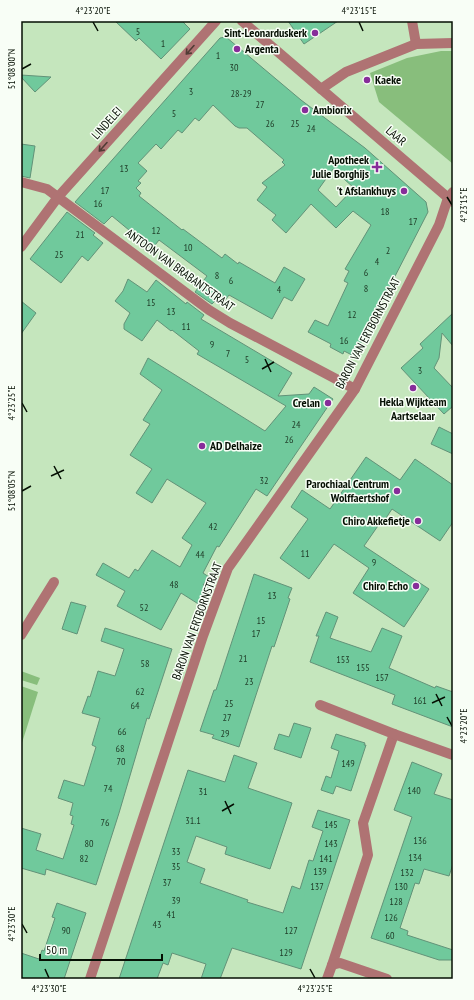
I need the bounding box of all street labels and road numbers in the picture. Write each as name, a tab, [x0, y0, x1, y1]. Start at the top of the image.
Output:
street label: LINDELEI	[88, 103, 125, 142]
street label: LAAR	[383, 123, 410, 149]
street label: ANTOON VAN BRABANTSTRAAT	[123, 225, 238, 314]
street label: BARON VAN ERTBORNSTRAAT	[332, 274, 404, 391]
street label: BARON VAN ERTBORNSTRAAT	[168, 559, 225, 682]

